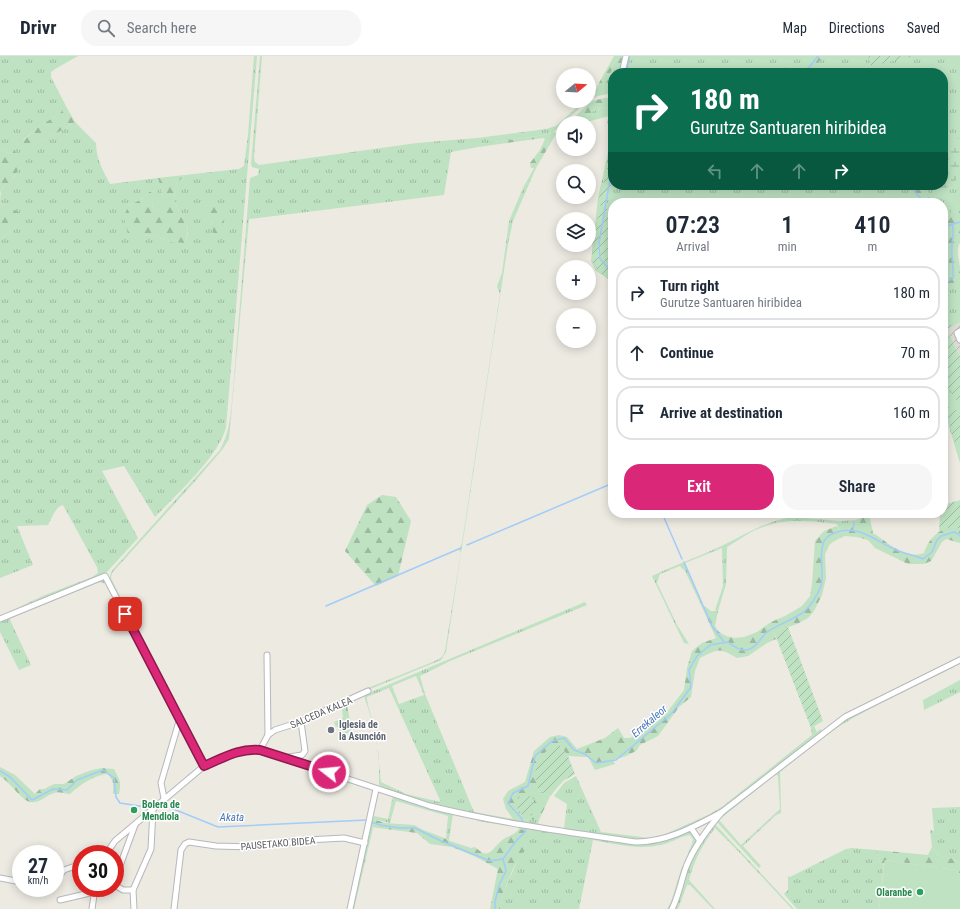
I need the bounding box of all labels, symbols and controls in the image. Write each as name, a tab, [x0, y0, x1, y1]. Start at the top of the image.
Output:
search box	[81, 10, 361, 46]
text: Drivr	[20, 16, 57, 39]
icon: search	[95, 17, 117, 39]
text: Search here	[127, 19, 196, 37]
text: Map	[783, 20, 807, 36]
text: Directions	[829, 20, 885, 36]
text: Saved	[907, 20, 940, 36]
north arrow	[556, 68, 596, 108]
map controls	[556, 68, 596, 348]
text: 180 m	[690, 83, 760, 116]
icon: right	[624, 84, 676, 136]
button: sound	[556, 116, 596, 156]
text: Gurutze Santuaren hiribidea	[690, 117, 887, 138]
icon: left	[704, 160, 726, 182]
icon: ahead	[746, 160, 768, 182]
icon: ahead	[788, 160, 810, 182]
icon: right	[830, 160, 852, 182]
button: search	[556, 164, 596, 204]
text: 07:23	[666, 211, 720, 239]
text: 1	[781, 211, 793, 239]
text: 410	[854, 211, 890, 239]
button: layers	[556, 212, 596, 252]
text: Arrival	[676, 239, 709, 254]
text: min	[778, 239, 797, 254]
text: m	[867, 239, 877, 254]
button: +	[556, 260, 596, 300]
text: Turn right	[660, 277, 719, 295]
icon: right	[626, 282, 648, 304]
text: 180 m	[893, 284, 930, 302]
text: Gurutze Santuaren hiribidea	[660, 295, 802, 310]
button: −	[556, 308, 596, 348]
icon: ahead	[626, 342, 648, 364]
text: Continue	[660, 344, 714, 362]
text: 70 m	[900, 344, 930, 362]
icon: arrive	[626, 402, 648, 424]
text: Arrive at destination	[660, 404, 783, 422]
text: 160 m	[893, 404, 930, 422]
button: Exit	[624, 464, 774, 510]
button: Share	[782, 464, 932, 510]
pin	[108, 597, 142, 631]
icon: arrive	[114, 603, 136, 625]
street label: SALCEDA KALEA	[288, 694, 354, 730]
water label: Errekaleor	[629, 702, 670, 740]
place label: Iglesia de la Asunción	[339, 719, 386, 742]
marker: Iglesia de la Asunción	[326, 725, 336, 735]
position arrow	[308, 751, 350, 793]
place label: Bolera de Mendiola	[142, 799, 180, 822]
marker: Bolera de Mendiola	[129, 805, 139, 815]
water label: Akata	[219, 811, 244, 824]
street label: PAUSETAKO BIDEA	[240, 835, 316, 852]
speed limit sign: 30	[72, 845, 124, 897]
text: 27	[28, 854, 48, 878]
text: km/h	[28, 875, 48, 886]
place label: Olaranbe	[876, 887, 912, 898]
marker: Olaranbe	[915, 887, 925, 897]

